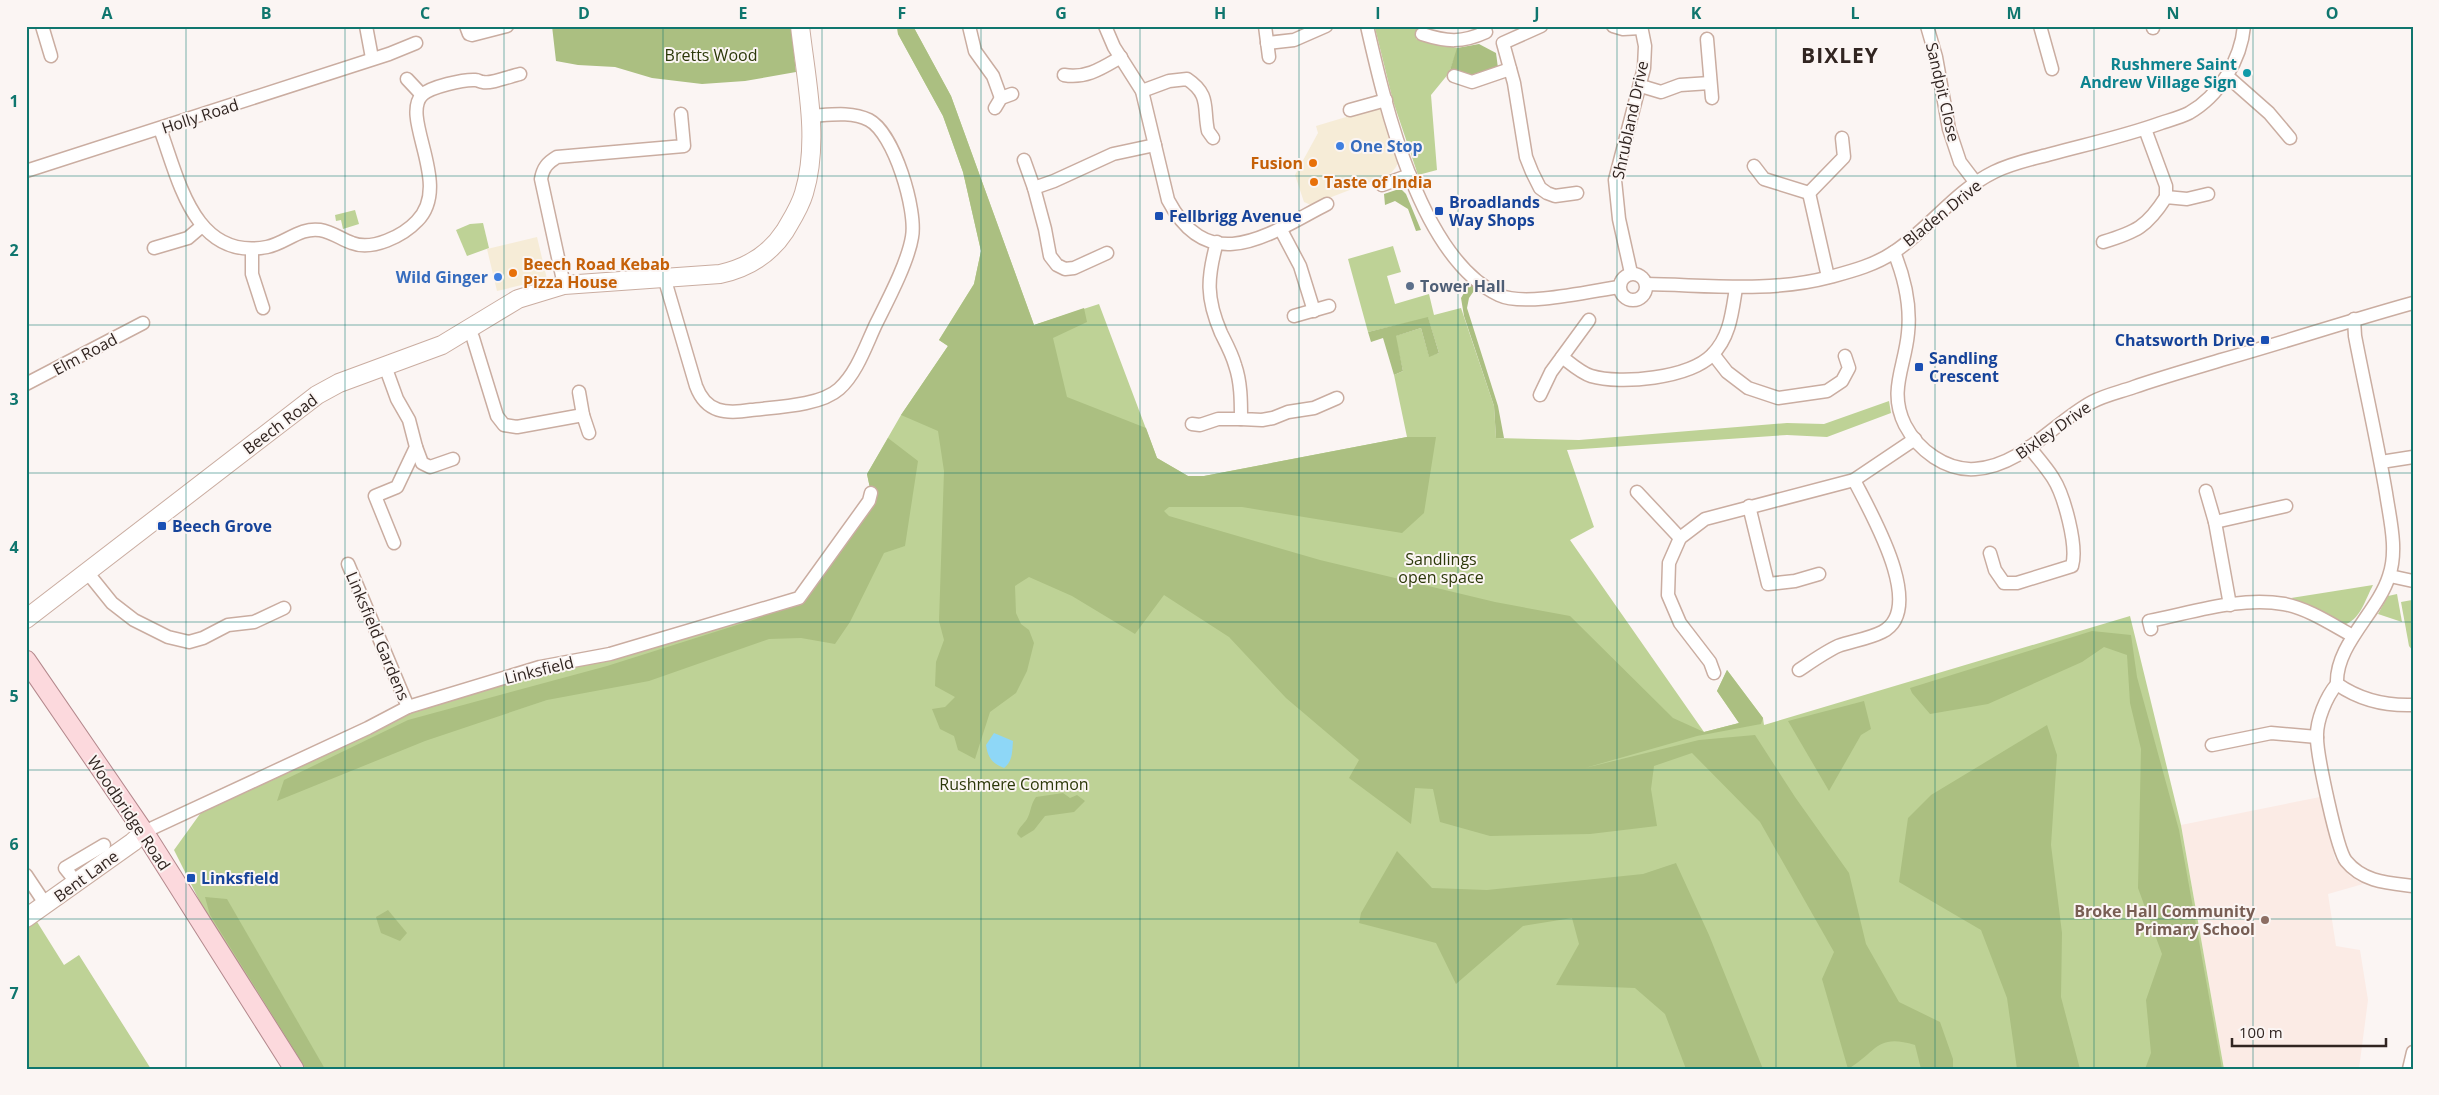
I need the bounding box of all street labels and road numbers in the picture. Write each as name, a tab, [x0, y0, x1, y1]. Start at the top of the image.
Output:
street label: Sandpit Close	[1921, 40, 1965, 144]
street label: Shrubland Drive	[1607, 59, 1653, 181]
street label: Holly Road	[159, 93, 241, 139]
street label: Bladen Drive	[1898, 174, 1986, 251]
street label: Elm Road	[49, 328, 121, 380]
street label: Beech Road	[238, 389, 322, 459]
street label: Bixley Drive	[2011, 396, 2095, 464]
street label: Linksfield Gardens	[341, 568, 415, 704]
street label: Linksfield	[502, 651, 576, 689]
street label: Woodbridge Road	[82, 751, 176, 875]
street label: Bent Lane	[49, 845, 123, 907]

